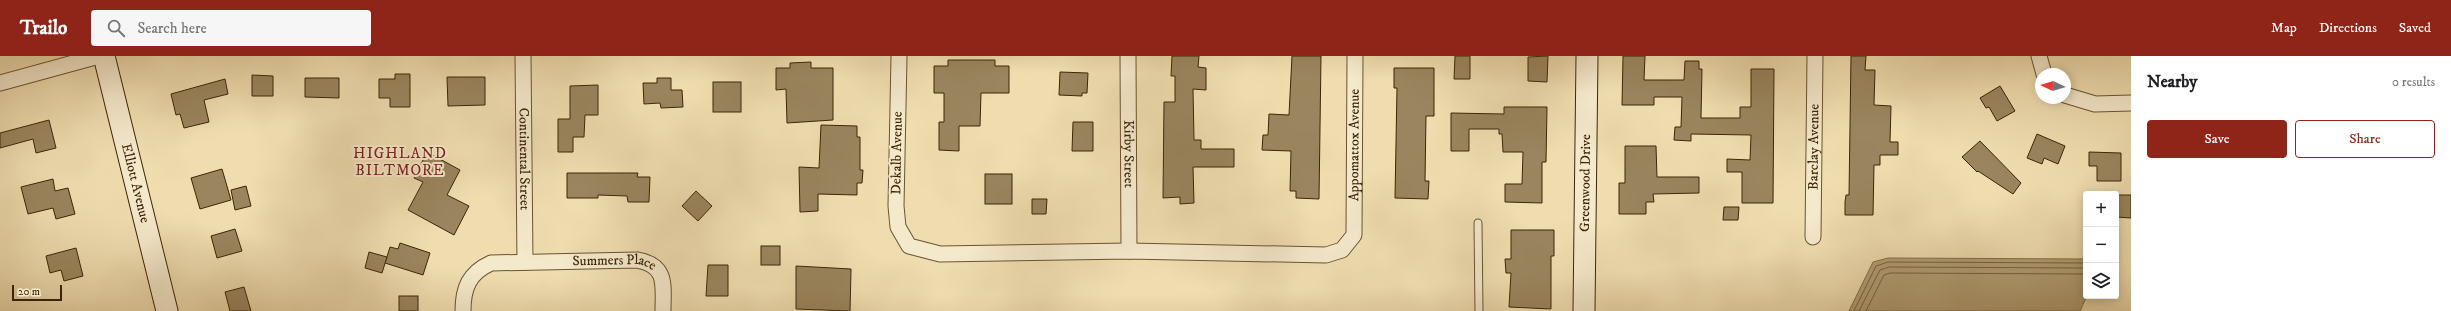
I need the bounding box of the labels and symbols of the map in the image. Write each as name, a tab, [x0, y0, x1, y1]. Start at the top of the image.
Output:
north arrow	[2035, 68, 2071, 104]
street label: Appomattox Avenue	[1345, 89, 1364, 201]
street label: Barclay Avenue	[1805, 104, 1823, 190]
street label: Continental Street	[515, 108, 534, 211]
street label: Dekalb Avenue	[887, 111, 907, 195]
street label: Kirby Street	[1119, 120, 1138, 189]
street label: Greenwood Drive	[1576, 134, 1595, 232]
street label: Elliott Avenue	[117, 142, 154, 225]
district label: HIGHLAND BILTMORE	[353, 144, 447, 180]
street label: Summers Place	[572, 251, 660, 275]
scale bar	[12, 283, 62, 302]

